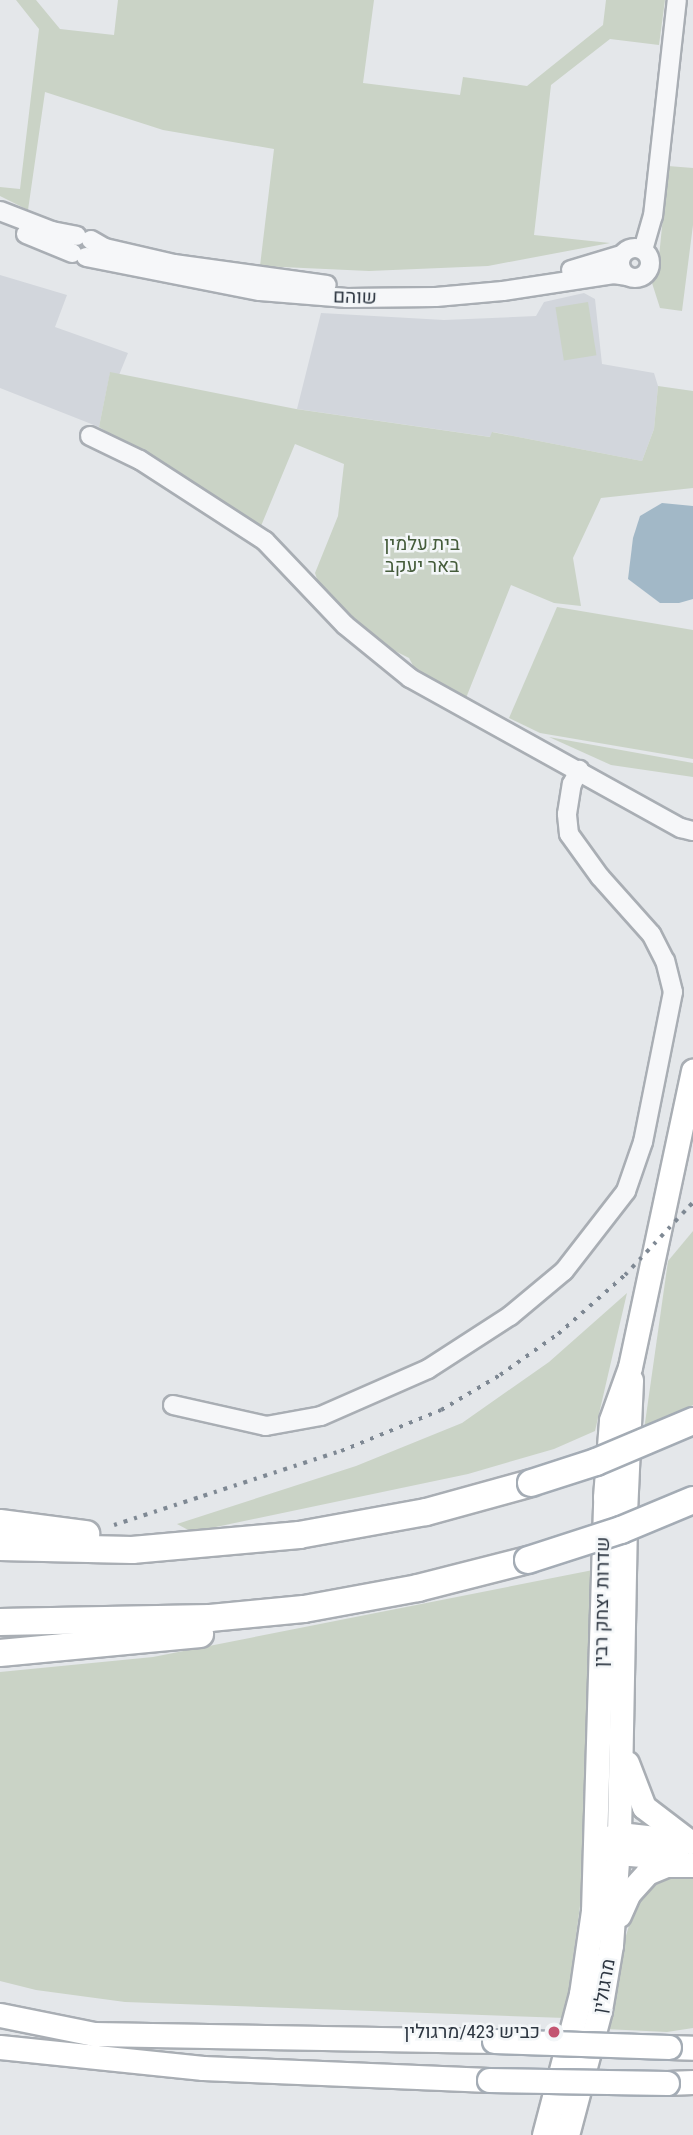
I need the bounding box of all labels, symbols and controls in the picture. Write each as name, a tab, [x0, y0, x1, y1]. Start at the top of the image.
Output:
street label: שוהם	[333, 285, 377, 309]
park label: בית עלמין באר יעקב	[384, 533, 460, 577]
street label: שדרות יצחק רבין	[589, 1537, 615, 1667]
street label: מרגולין	[588, 1957, 620, 2015]
place label: כביש 423/מרגולין	[404, 2021, 540, 2043]
marker: כביש 423/מרגולין	[546, 2024, 562, 2040]

